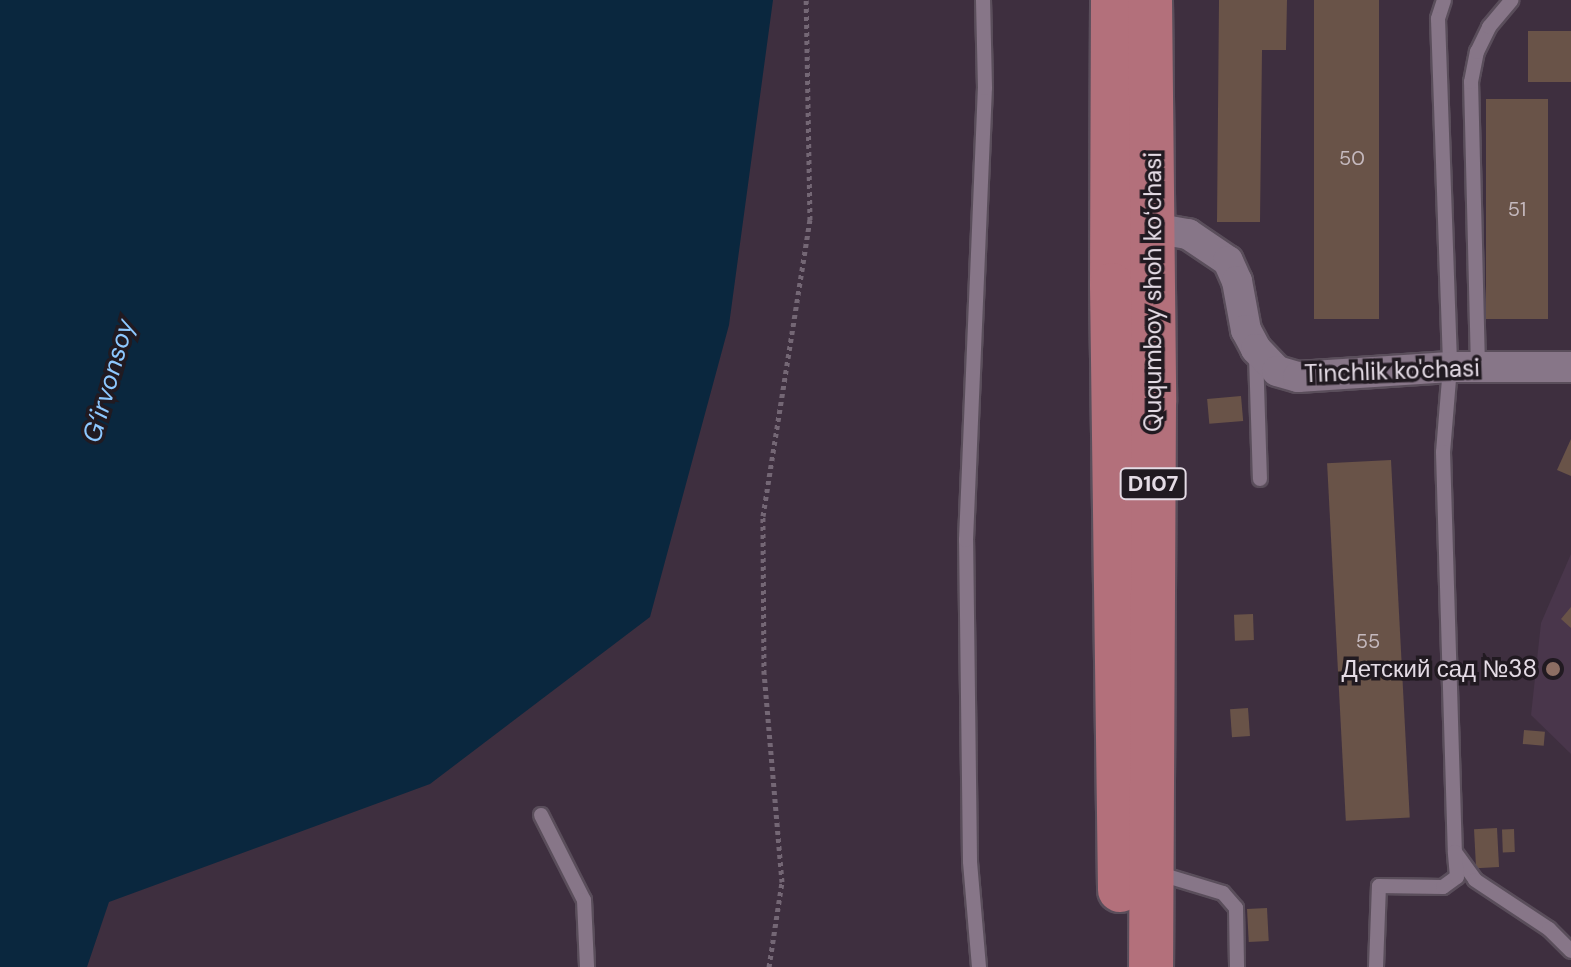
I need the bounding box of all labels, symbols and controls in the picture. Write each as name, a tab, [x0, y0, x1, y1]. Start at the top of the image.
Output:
house number: 50	[1339, 146, 1365, 170]
street label: Ququmboy shoh koʻchasi	[1139, 152, 1167, 432]
house number: 51	[1508, 197, 1526, 221]
water label: G‘irvonsoy	[77, 316, 141, 446]
street label: Tinchlik ko'chasi	[1304, 354, 1480, 388]
road number: D107	[1119, 466, 1187, 502]
house number: 55	[1356, 629, 1380, 653]
place label: Детский сад №38	[1342, 655, 1537, 683]
marker: Детский сад №38	[1544, 660, 1562, 678]

